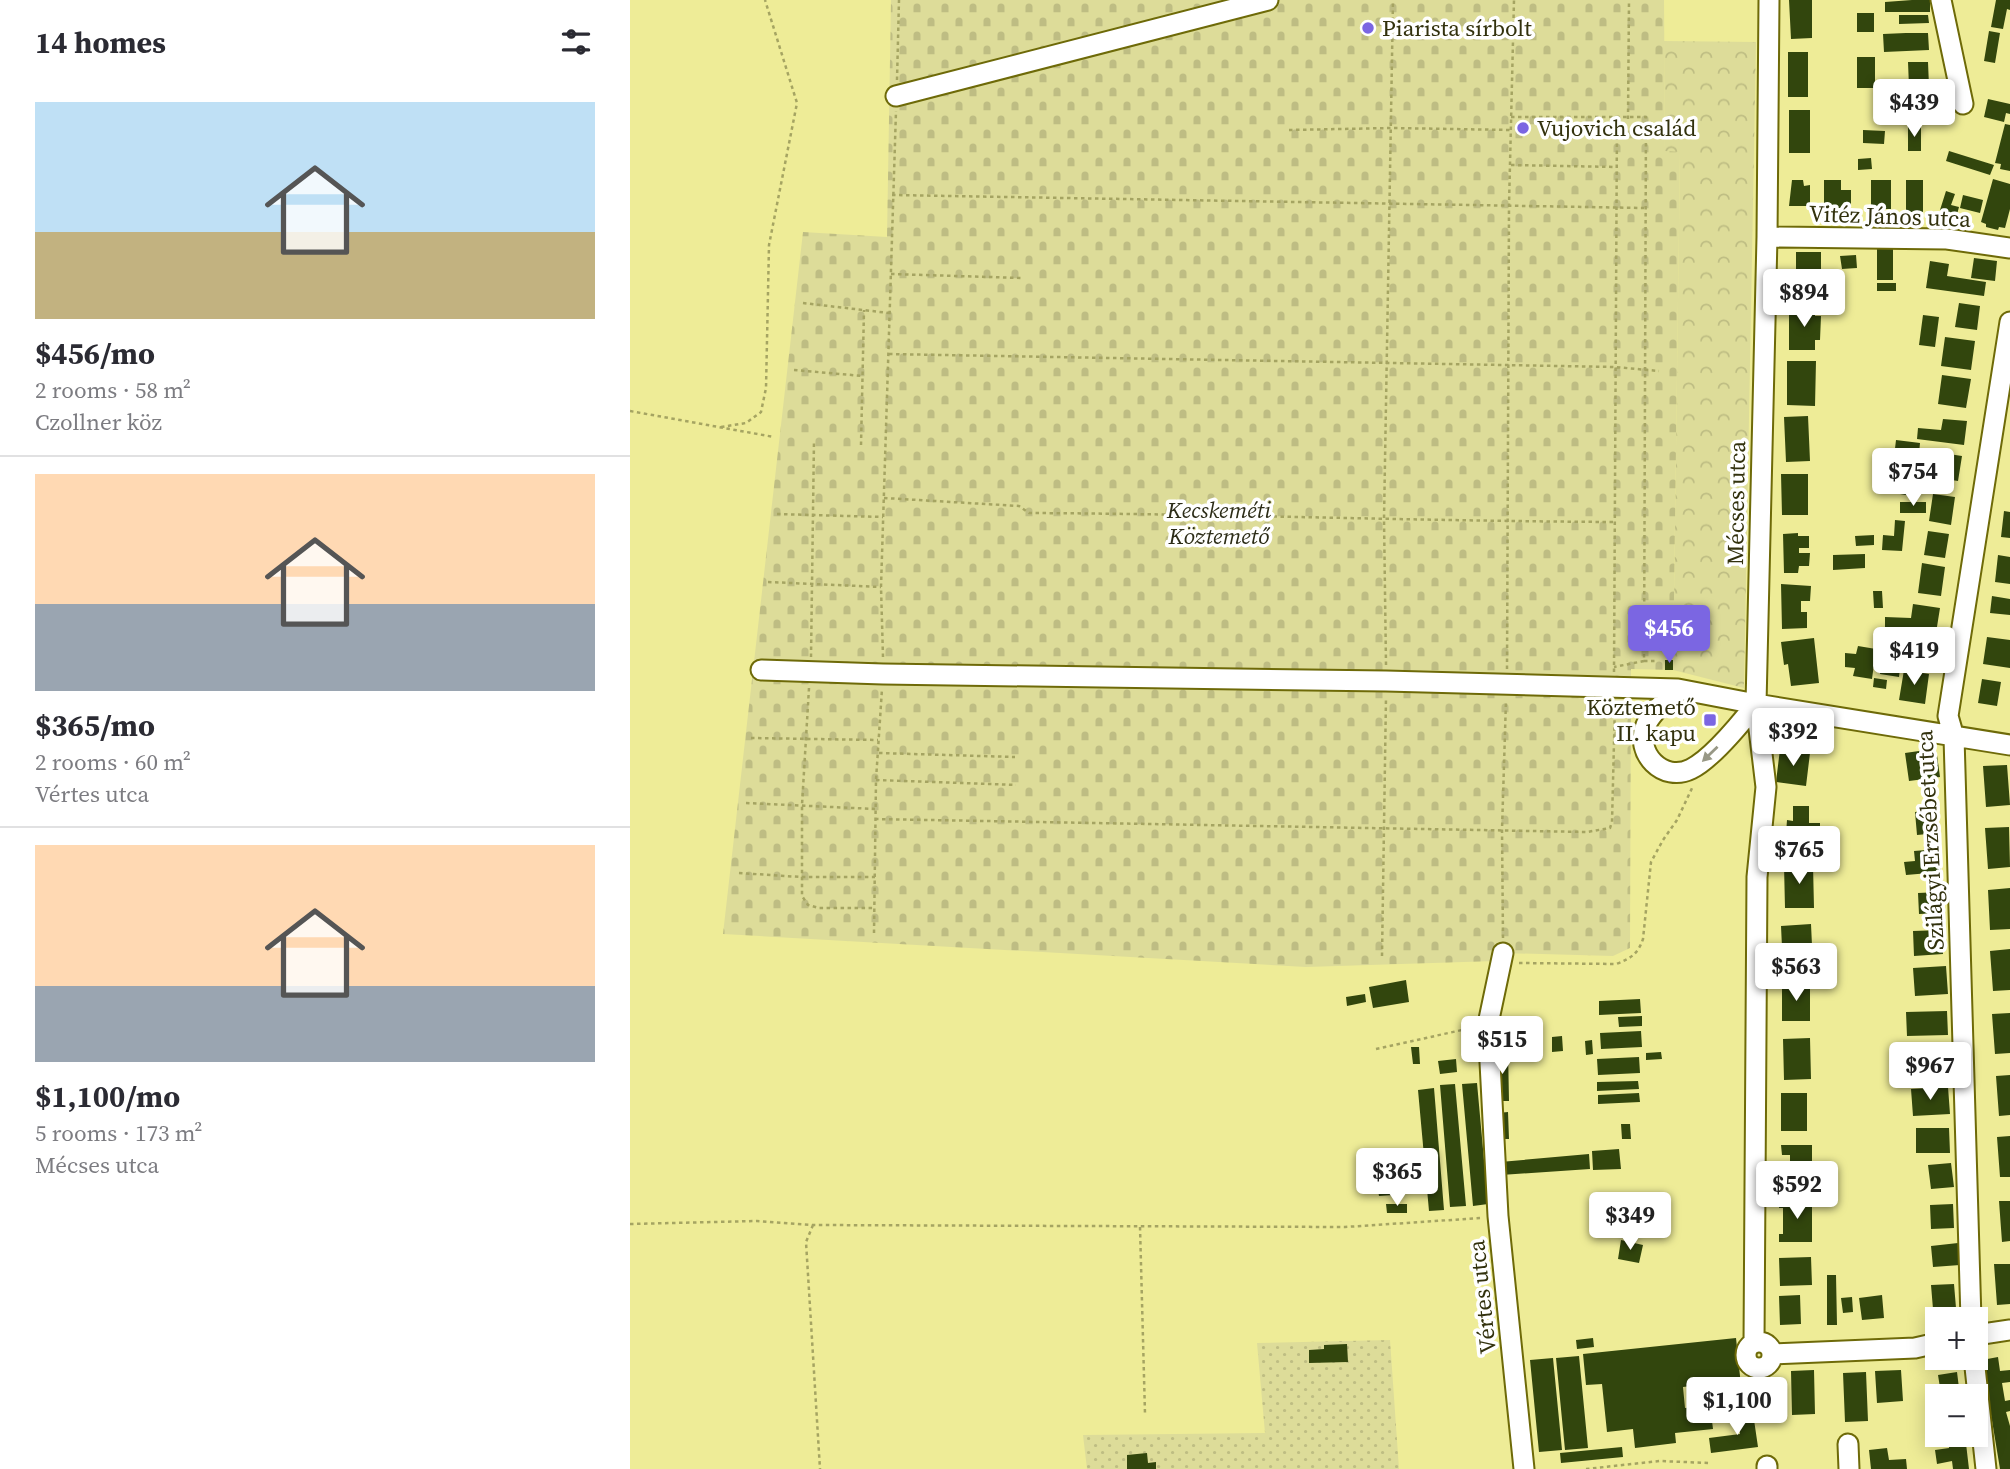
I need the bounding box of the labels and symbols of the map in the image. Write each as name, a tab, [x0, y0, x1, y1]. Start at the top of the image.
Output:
place label: Piarista sírbolt	[1382, 12, 1532, 44]
marker: Piarista sírbolt	[1360, 20, 1376, 36]
pin: $439	[1873, 80, 1955, 139]
place label: Vujovich család	[1537, 112, 1696, 144]
marker: Vujovich család	[1515, 120, 1531, 136]
street label: Vitéz János utca	[1808, 197, 1972, 235]
pin: $894	[1763, 270, 1845, 329]
street label: Mécses utca	[1719, 440, 1753, 565]
pin: $754	[1872, 448, 1954, 508]
park label: Kecskeméti Köztemető	[1166, 494, 1271, 552]
pin: $456	[1628, 606, 1710, 665]
pin: $419	[1873, 628, 1955, 687]
place label: Köztemető II. kapu	[1586, 691, 1696, 749]
pin: $392	[1752, 708, 1834, 768]
marker: Köztemető II. kapu	[1702, 712, 1718, 728]
street label: Szilágyi Erzsébet utca	[1908, 729, 1952, 951]
one-way arrow	[1701, 745, 1718, 762]
pin: $765	[1758, 826, 1840, 886]
pin: $563	[1755, 944, 1837, 1003]
pin: $515	[1461, 1016, 1543, 1076]
pin: $967	[1889, 1042, 1971, 1102]
pin: $365	[1356, 1148, 1438, 1208]
pin: $592	[1756, 1162, 1838, 1221]
pin: $349	[1589, 1192, 1671, 1252]
street label: Vértes utca	[1460, 1238, 1504, 1355]
pin: $1,100	[1680, 1378, 1794, 1437]

